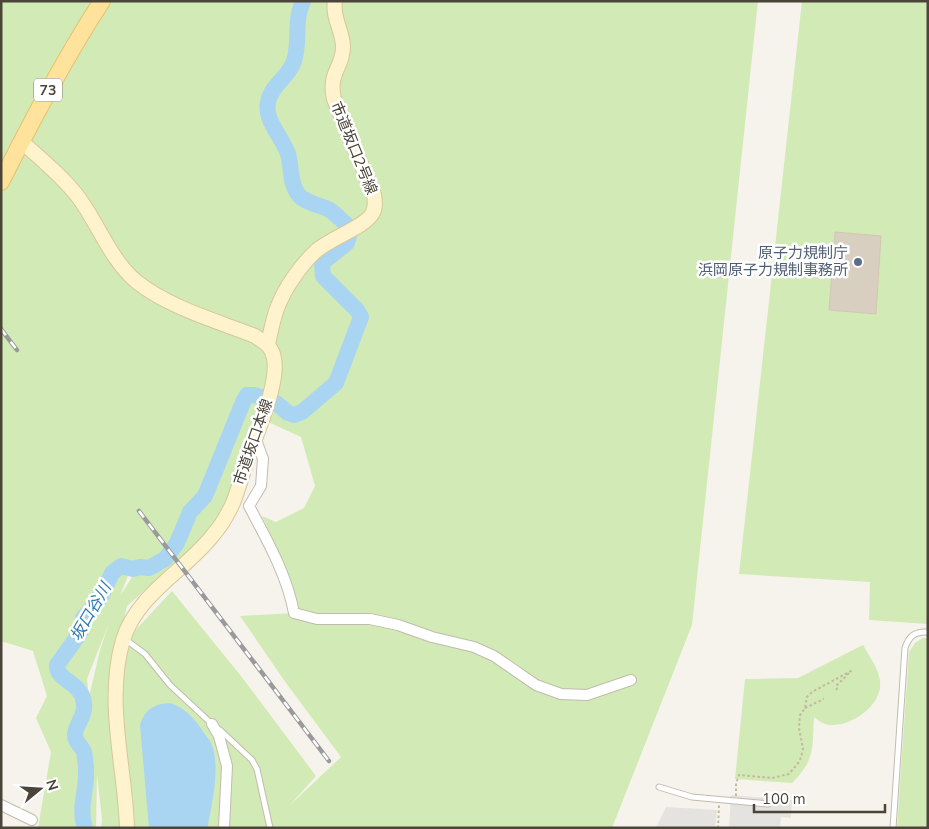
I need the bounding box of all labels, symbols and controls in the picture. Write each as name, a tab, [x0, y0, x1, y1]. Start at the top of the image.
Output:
road number: 73	[34, 78, 62, 102]
street label: 市道坂口2号線	[326, 98, 382, 198]
place label: 原子力規制庁 浜岡原子力規制事務所	[698, 243, 848, 280]
marker: 原子力規制庁 浜岡原子力規制事務所	[852, 256, 864, 268]
street label: 市道坂口本線	[229, 396, 277, 488]
water label: 坂口谷川	[65, 577, 118, 645]
north arrow	[15, 764, 65, 814]
text: N	[41, 777, 63, 793]
scale bar	[754, 782, 885, 814]
text: 100 m	[762, 789, 806, 809]

